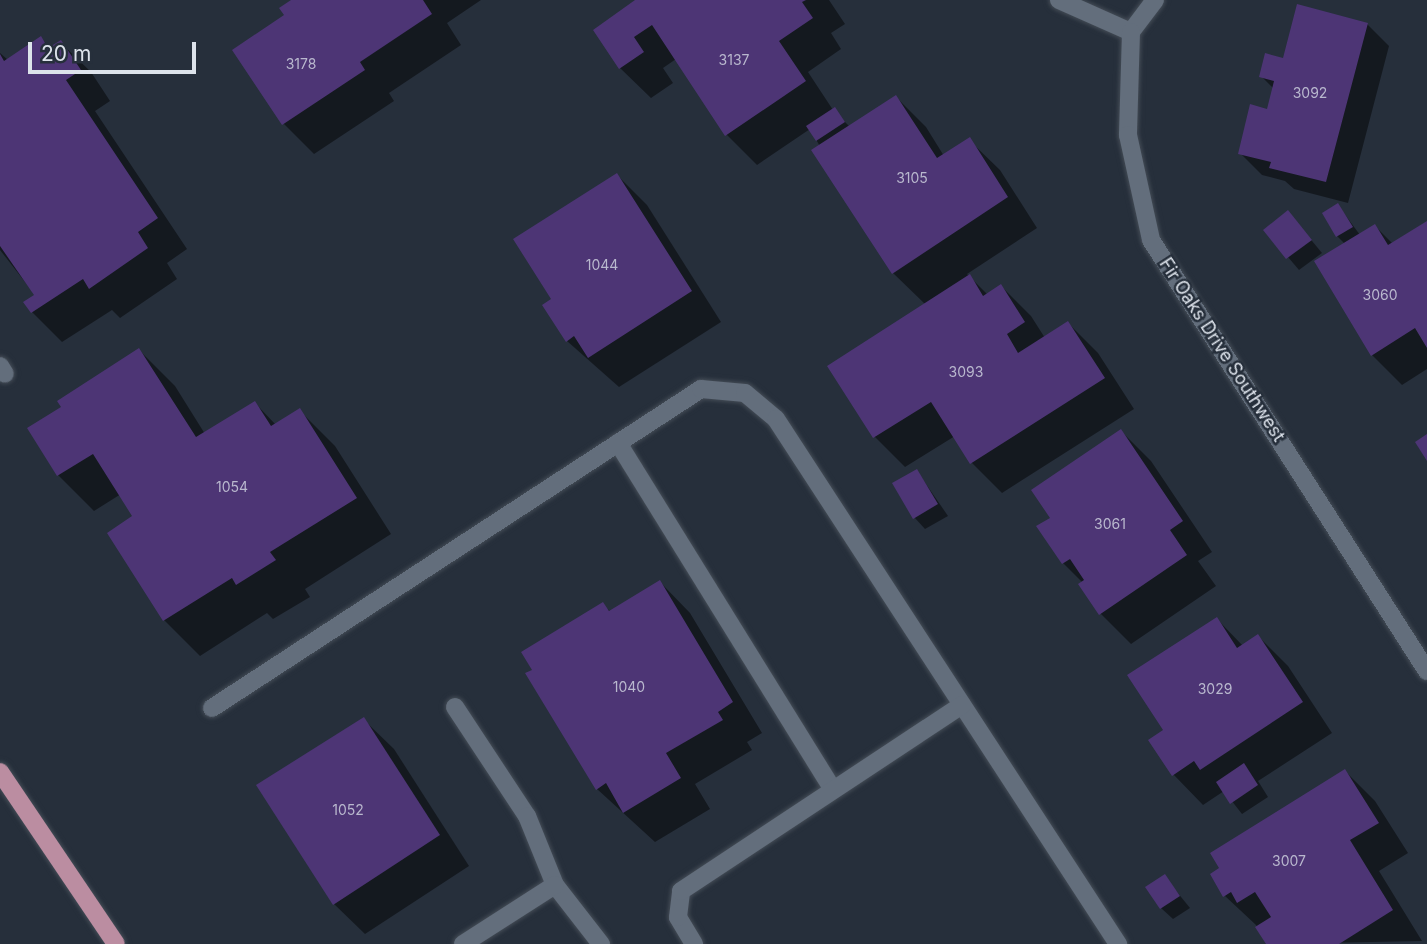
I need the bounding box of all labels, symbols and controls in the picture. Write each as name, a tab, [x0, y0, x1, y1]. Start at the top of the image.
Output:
scale bar	[32, 28, 200, 72]
text: 20 m	[41, 41, 91, 66]
house number: 3137	[719, 52, 749, 68]
house number: 3178	[286, 56, 316, 72]
house number: 3092	[1293, 85, 1327, 101]
house number: 3105	[896, 170, 928, 186]
street label: Fir Oaks Drive Southwest	[1154, 254, 1290, 446]
house number: 1044	[586, 257, 618, 273]
house number: 3060	[1363, 287, 1397, 303]
house number: 3093	[949, 364, 983, 380]
house number: 1054	[216, 479, 248, 495]
house number: 3061	[1094, 516, 1126, 532]
house number: 1040	[613, 679, 645, 695]
house number: 3029	[1198, 681, 1232, 697]
house number: 1052	[332, 802, 364, 818]
house number: 3007	[1272, 853, 1306, 869]

